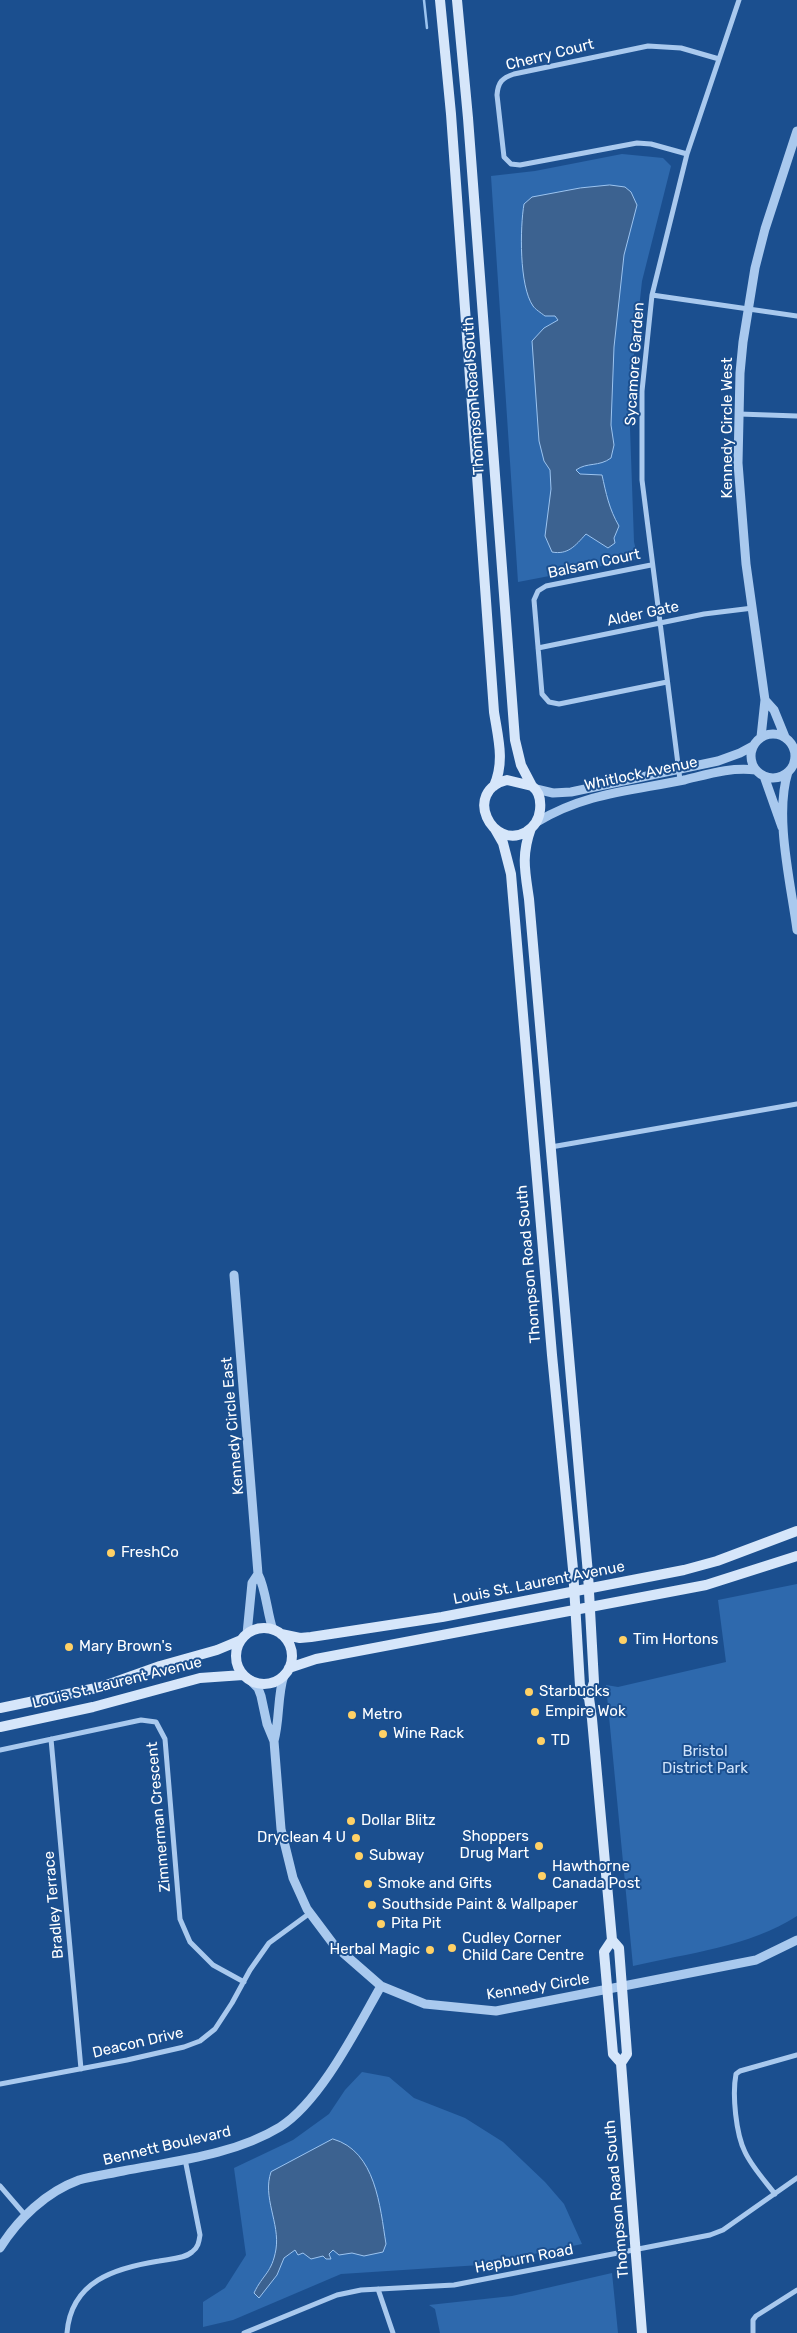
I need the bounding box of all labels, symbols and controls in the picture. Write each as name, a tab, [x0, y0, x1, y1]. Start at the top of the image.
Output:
street label: Cherry Court	[504, 35, 596, 75]
street label: Sycamore Garden	[622, 302, 648, 426]
street label: Thompson Road South	[459, 316, 489, 476]
street label: Kennedy Circle West	[719, 357, 737, 499]
street label: Balsam Court	[546, 545, 642, 583]
street label: Alder Gate	[605, 598, 681, 630]
street label: Whitlock Avenue	[583, 753, 699, 795]
street label: Thompson Road South	[513, 1184, 545, 1344]
street label: Kennedy Circle East	[218, 1356, 248, 1496]
place label: FreshCo	[121, 1544, 179, 1562]
marker: FreshCo	[105, 1547, 117, 1559]
street label: Louis St. Laurent Avenue	[452, 1558, 626, 1608]
place label: Tim Hortons	[633, 1631, 719, 1649]
marker: Tim Hortons	[617, 1634, 629, 1646]
place label: Mary Brown's	[79, 1638, 172, 1656]
marker: Mary Brown's	[63, 1641, 75, 1653]
street label: Louis St. Laurent Avenue	[30, 1653, 204, 1713]
place label: Starbucks	[539, 1683, 610, 1701]
marker: Starbucks	[523, 1686, 535, 1698]
place label: Empire Wok	[545, 1703, 626, 1721]
place label: Metro	[362, 1706, 402, 1724]
marker: Empire Wok	[529, 1706, 541, 1718]
marker: Metro	[346, 1709, 358, 1721]
place label: Wine Rack	[393, 1725, 464, 1743]
marker: Wine Rack	[377, 1728, 389, 1740]
place label: TD	[551, 1732, 570, 1750]
marker: TD	[535, 1735, 547, 1747]
street label: Zimmerman Crescent	[143, 1741, 175, 1893]
park label: Bristol District Park	[662, 1743, 748, 1778]
place label: Dollar Blitz	[361, 1812, 436, 1830]
marker: Dollar Blitz	[345, 1815, 357, 1827]
place label: Shoppers Drug Mart	[460, 1828, 529, 1863]
place label: Dryclean 4 U	[257, 1829, 346, 1847]
marker: Dryclean 4 U	[350, 1832, 362, 1844]
marker: Shoppers Drug Mart	[533, 1840, 545, 1852]
place label: Subway	[369, 1847, 424, 1865]
street label: Bradley Terrace	[40, 1850, 68, 1960]
marker: Subway	[353, 1850, 365, 1862]
place label: Hawthorne Canada Post	[552, 1858, 640, 1893]
marker: Hawthorne Canada Post	[536, 1870, 548, 1882]
place label: Smoke and Gifts	[378, 1875, 492, 1893]
marker: Smoke and Gifts	[362, 1878, 374, 1890]
place label: Southside Paint & Wallpaper	[382, 1896, 578, 1914]
marker: Southside Paint & Wallpaper	[366, 1899, 378, 1911]
place label: Pita Pit	[391, 1915, 441, 1933]
marker: Pita Pit	[375, 1918, 387, 1930]
place label: Cudley Corner Child Care Centre	[462, 1930, 584, 1965]
place label: Herbal Magic	[330, 1941, 420, 1959]
marker: Cudley Corner Child Care Centre	[446, 1942, 458, 1954]
marker: Herbal Magic	[424, 1944, 436, 1956]
street label: Kennedy Circle	[485, 1970, 591, 2004]
street label: Deacon Drive	[91, 2024, 185, 2062]
street label: Thompson Road South	[601, 2119, 633, 2279]
street label: Bennett Boulevard	[101, 2123, 233, 2169]
street label: Hepburn Road	[473, 2241, 575, 2277]

